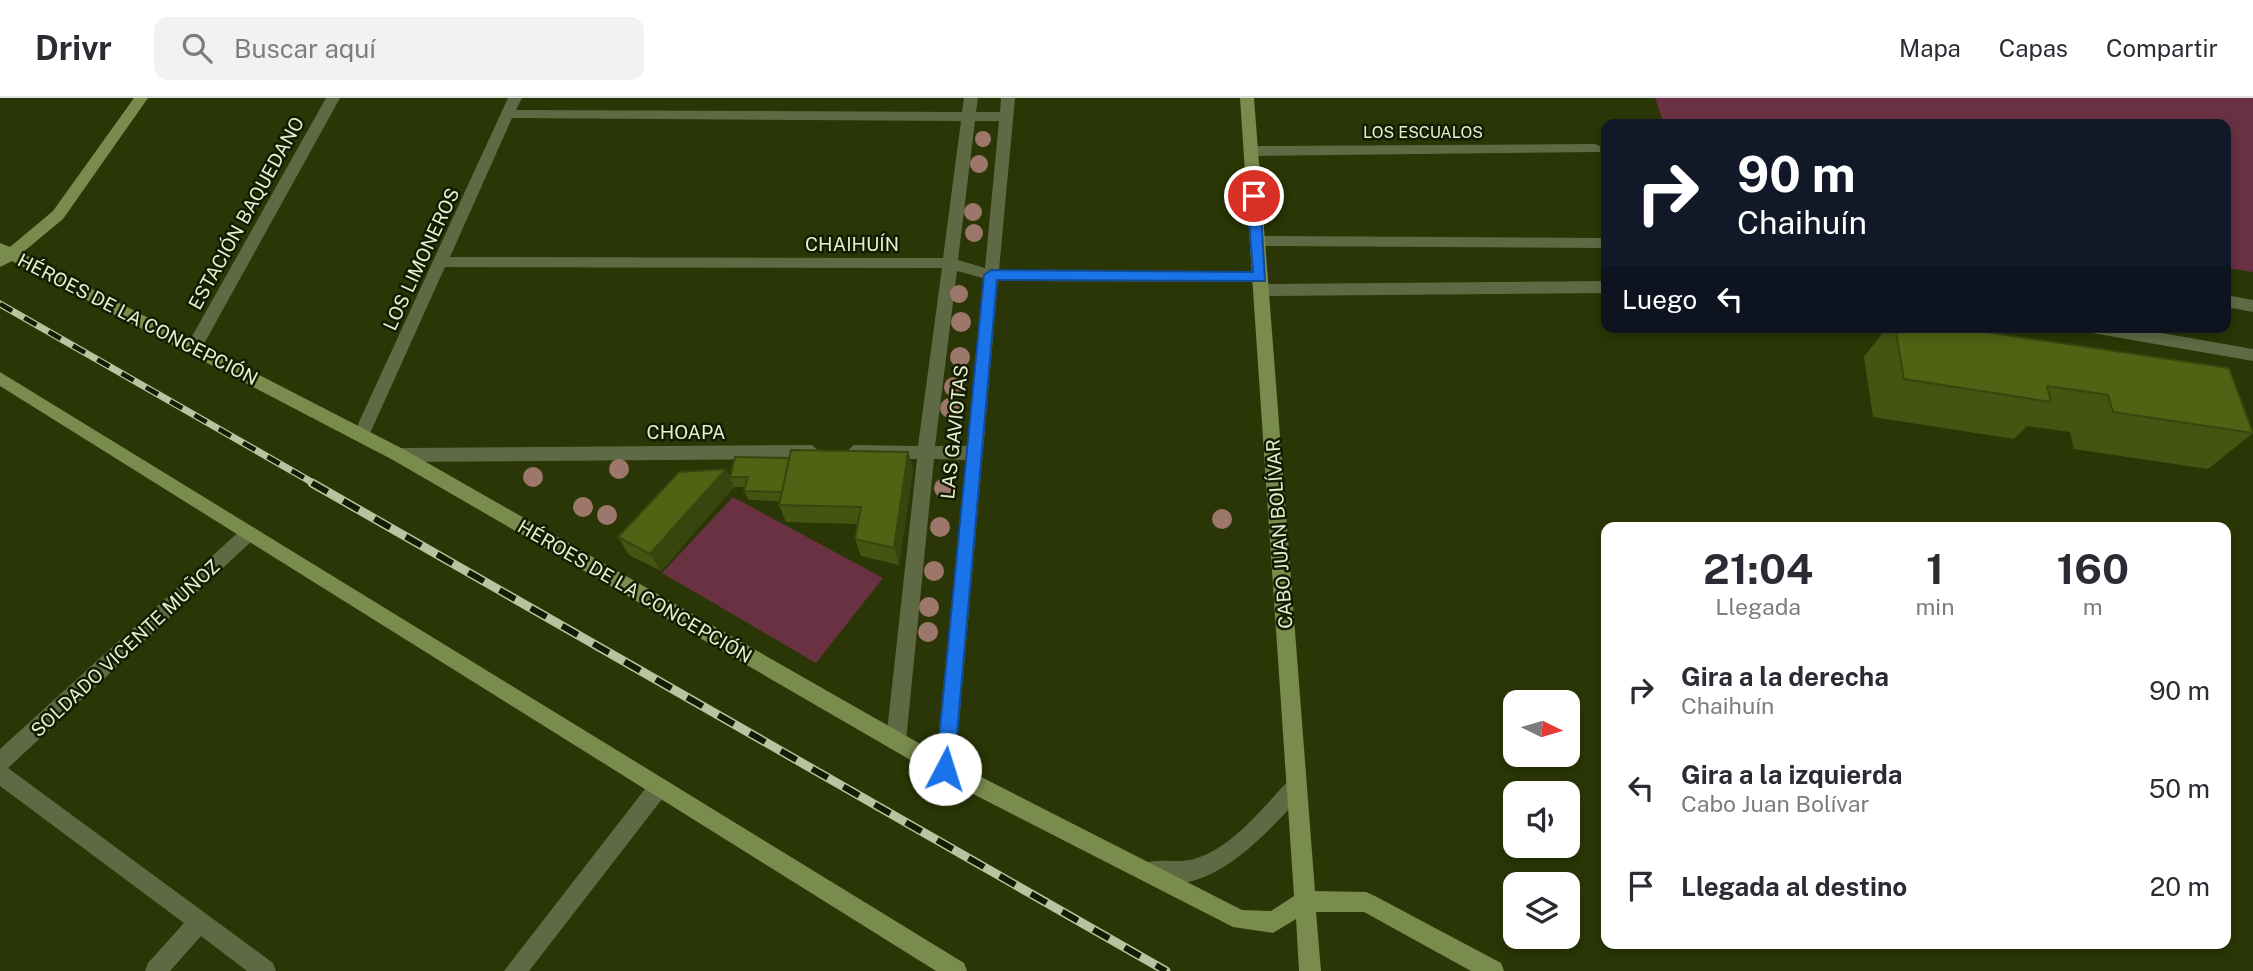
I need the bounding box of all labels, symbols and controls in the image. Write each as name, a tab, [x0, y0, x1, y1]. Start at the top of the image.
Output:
search box	[154, 17, 644, 80]
text: Drivr	[35, 29, 112, 67]
icon: search	[178, 29, 216, 67]
text: Buscar aquí	[234, 33, 376, 64]
text: Mapa	[1899, 34, 1961, 62]
text: Capas	[1999, 34, 2068, 62]
text: Compartir	[2106, 34, 2218, 62]
street label: ESTACIÓN BAQUEDANO	[184, 113, 308, 313]
street label: LOS ESCUALOS	[1363, 123, 1483, 142]
text: 90 m	[1737, 145, 1856, 203]
icon: right	[1622, 147, 1713, 238]
pin	[1224, 166, 1284, 226]
icon: arrive	[1235, 177, 1273, 215]
street label: LOS LIMONEROS	[378, 184, 464, 334]
text: Chaihuín	[1737, 204, 1867, 241]
street label: CHAIHUÍN	[805, 233, 899, 255]
street label: HÉROES DE LA CONCEPCIÓN	[14, 249, 262, 389]
icon: left	[1711, 280, 1749, 318]
text: Luego	[1622, 284, 1697, 315]
street label: LAS GAVIOTAS	[936, 364, 972, 500]
street label: CHOAPA	[647, 421, 725, 443]
street label: CABO JUAN BOLÍVAR	[1261, 438, 1297, 630]
street label: HÉROES DE LA CONCEPCIÓN	[514, 515, 756, 667]
text: 21:04	[1703, 544, 1813, 593]
text: 1	[1926, 544, 1944, 593]
text: 160	[2056, 544, 2129, 593]
street label: SOLDADO VICENTE MUÑOZ	[26, 555, 224, 741]
text: Llegada	[1715, 593, 1801, 620]
text: min	[1915, 593, 1954, 620]
text: m	[2083, 593, 2103, 620]
text: Gira a la derecha	[1681, 661, 1889, 692]
icon: right	[1622, 671, 1660, 709]
text: 90 m	[2149, 675, 2210, 706]
north arrow	[1503, 690, 1580, 766]
map controls	[1503, 690, 1580, 949]
text: Chaihuín	[1681, 692, 1774, 719]
position arrow	[908, 732, 982, 806]
text: Gira a la izquierda	[1681, 759, 1903, 790]
icon: left	[1622, 769, 1660, 807]
text: 50 m	[2149, 773, 2210, 804]
button: sound	[1503, 781, 1580, 858]
text: Cabo Juan Bolívar	[1681, 790, 1869, 817]
icon: arrive	[1622, 867, 1660, 905]
text: Llegada al destino	[1681, 871, 1907, 902]
text: 20 m	[2150, 871, 2210, 902]
button: layers	[1503, 872, 1580, 949]

